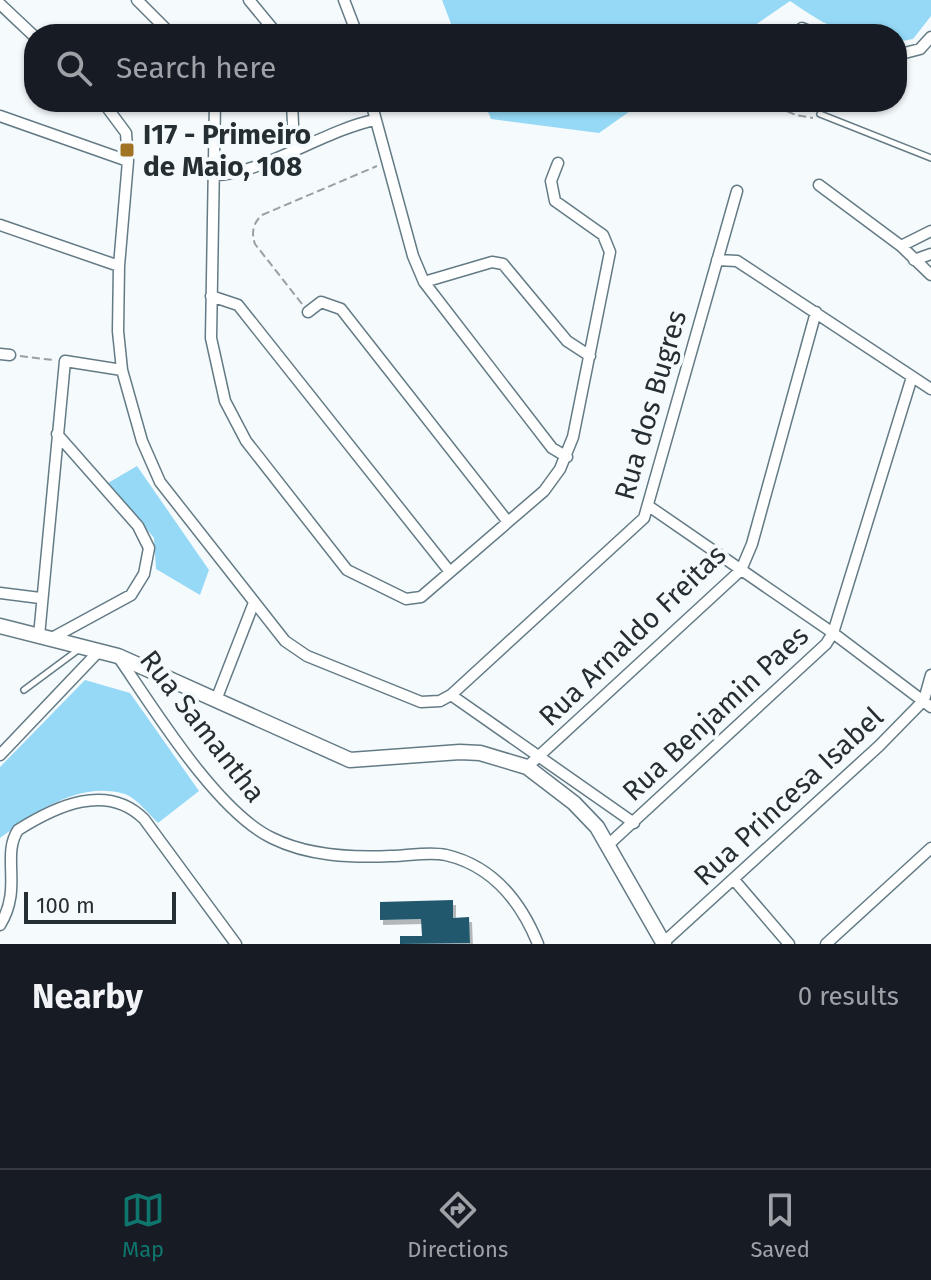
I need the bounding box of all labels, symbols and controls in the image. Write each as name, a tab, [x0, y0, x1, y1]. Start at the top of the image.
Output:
search box	[24, 24, 907, 112]
icon: search	[52, 46, 96, 90]
text: Search here	[116, 50, 276, 86]
place label: I17 - Primeiro de Maio, 108	[143, 118, 311, 183]
marker: I17 - Primeiro de Maio, 108	[118, 141, 136, 159]
street label: Rua dos Bugres	[608, 307, 693, 504]
street label: Rua Arnaldo Freitas	[532, 538, 732, 733]
street label: Rua Benjamin Paes	[616, 619, 815, 808]
street label: Rua Samantha	[133, 644, 272, 809]
street label: Rua Princesa Isabel	[687, 700, 890, 893]
scale bar	[24, 888, 176, 924]
text: 100 m	[36, 892, 95, 919]
text: Nearby	[32, 976, 143, 1017]
text: 0 results	[798, 981, 899, 1012]
tab: Map	[121, 1188, 165, 1263]
tab: Directions	[407, 1188, 508, 1263]
tab: Saved	[750, 1188, 810, 1263]

